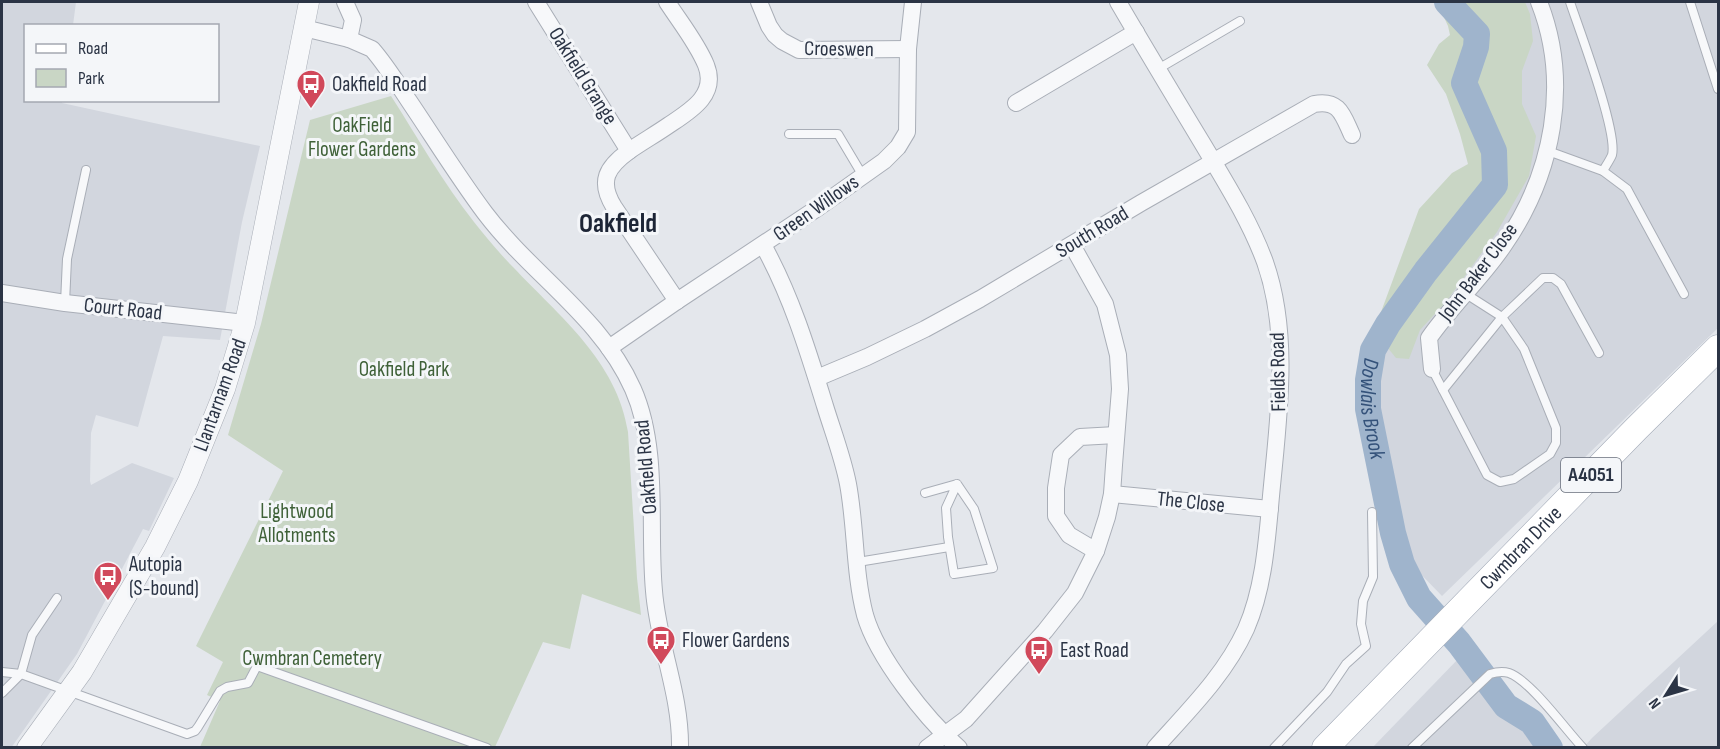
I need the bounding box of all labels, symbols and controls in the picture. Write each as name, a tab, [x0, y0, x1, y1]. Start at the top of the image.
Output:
street label: Oakfield Grange	[543, 23, 623, 129]
legend	[24, 24, 219, 102]
street label: Croeswen	[804, 36, 874, 62]
text: Road	[78, 38, 108, 59]
text: Park	[78, 68, 104, 89]
bus stop icon: Oakfield Road	[295, 68, 327, 110]
place label: Oakfield Road	[332, 72, 427, 97]
park label: OakField Flower Gardens	[308, 113, 416, 162]
street label: Green Willows	[768, 169, 864, 247]
street label: South Road	[1051, 201, 1133, 263]
district label: Oakfield	[579, 208, 657, 240]
street label: John Baker Close	[1432, 218, 1523, 327]
street label: Court Road	[83, 292, 163, 326]
street label: Fields Road	[1265, 332, 1291, 412]
street label: Llantarnam Road	[188, 335, 252, 455]
water label: Dowlais Brook	[1354, 356, 1391, 462]
park label: Oakfield Park	[359, 357, 449, 382]
street label: Oakfield Road	[629, 419, 663, 515]
road number: A4051	[1561, 458, 1621, 492]
street label: The Close	[1156, 486, 1226, 518]
park label: Lightwood Allotments	[257, 499, 336, 548]
street label: Cwmbran Drive	[1474, 500, 1567, 595]
place label: Autopia (S-bound)	[128, 552, 199, 601]
bus stop icon: Autopia (S-bound)	[92, 560, 124, 602]
bus stop icon: Flower Gardens	[645, 624, 677, 666]
place label: Flower Gardens	[682, 628, 790, 653]
bus stop icon: East Road	[1023, 634, 1055, 676]
place label: East Road	[1060, 638, 1129, 663]
park label: Cwmbran Cemetery	[242, 646, 382, 671]
north arrow	[1636, 665, 1696, 725]
text: N	[1645, 694, 1665, 712]

